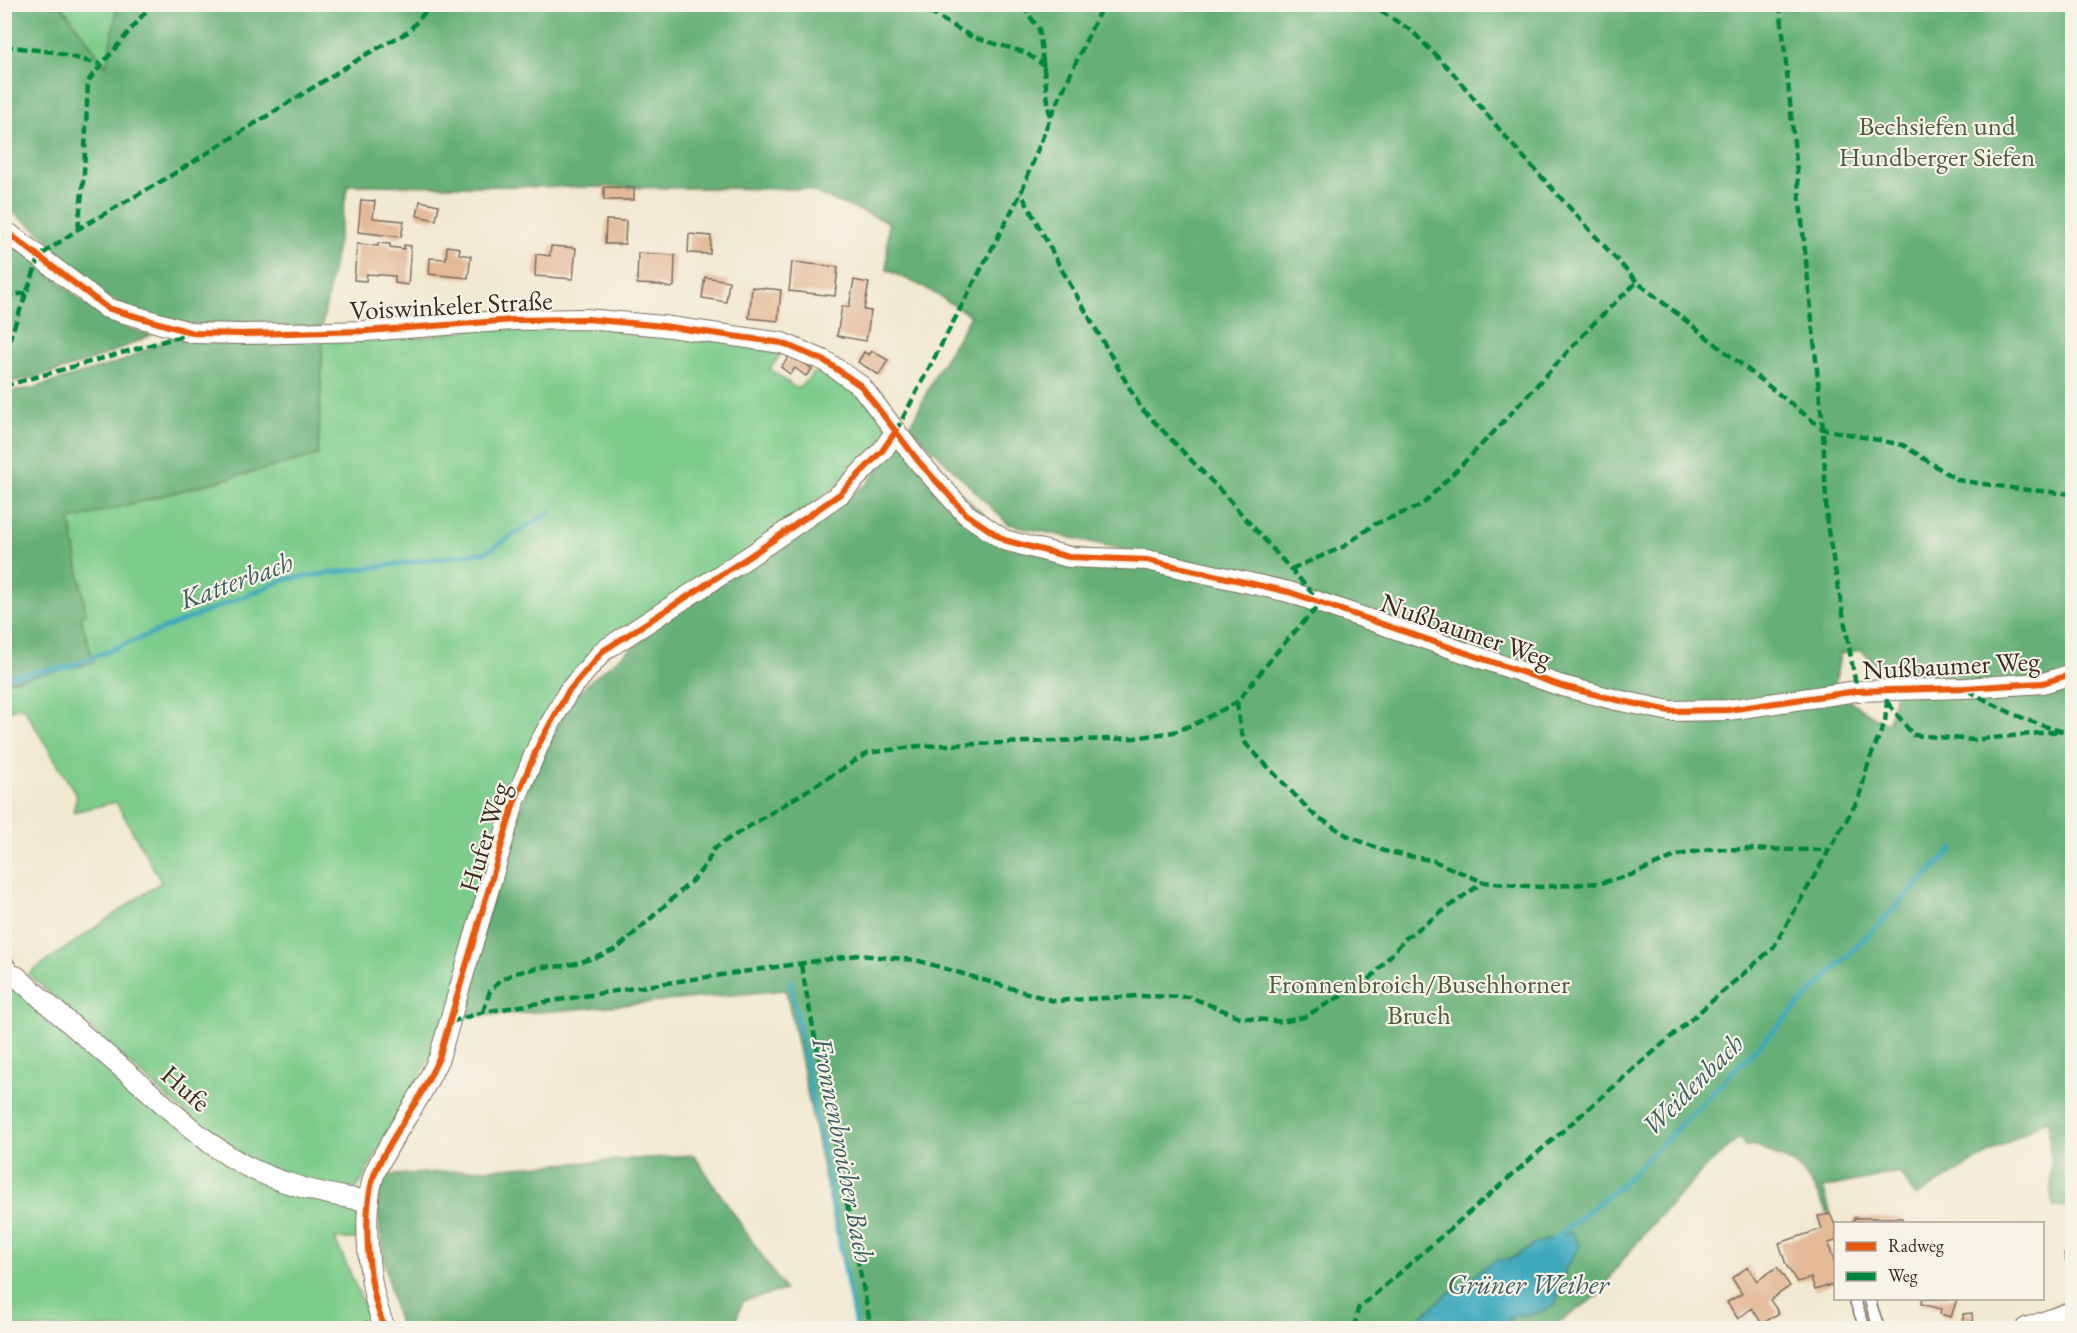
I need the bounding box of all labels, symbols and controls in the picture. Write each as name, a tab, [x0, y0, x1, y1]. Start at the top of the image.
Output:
park label: Bechsiefen und Hundberger Siefen	[1839, 108, 2035, 174]
street label: Voiswinkeler Straße	[349, 282, 553, 328]
water label: Katterbach	[173, 543, 298, 617]
street label: Nußbaumer Weg	[1376, 585, 1556, 676]
street label: Nußbaumer Weg	[1861, 643, 2041, 687]
street label: Hufer Weg	[451, 777, 517, 896]
park label: Fronnenbroich/Buschhorner Bruch	[1268, 966, 1570, 1032]
water label: Weidenbach	[1633, 1025, 1751, 1143]
water label: Fronnenbroicher Bach	[804, 1033, 884, 1266]
street label: Hufe	[154, 1057, 218, 1119]
legend	[1834, 1222, 2044, 1300]
text: Radweg	[1888, 1234, 1944, 1257]
text: Weg	[1888, 1264, 1918, 1287]
water label: Grüner Weiher	[1447, 1266, 1610, 1302]

